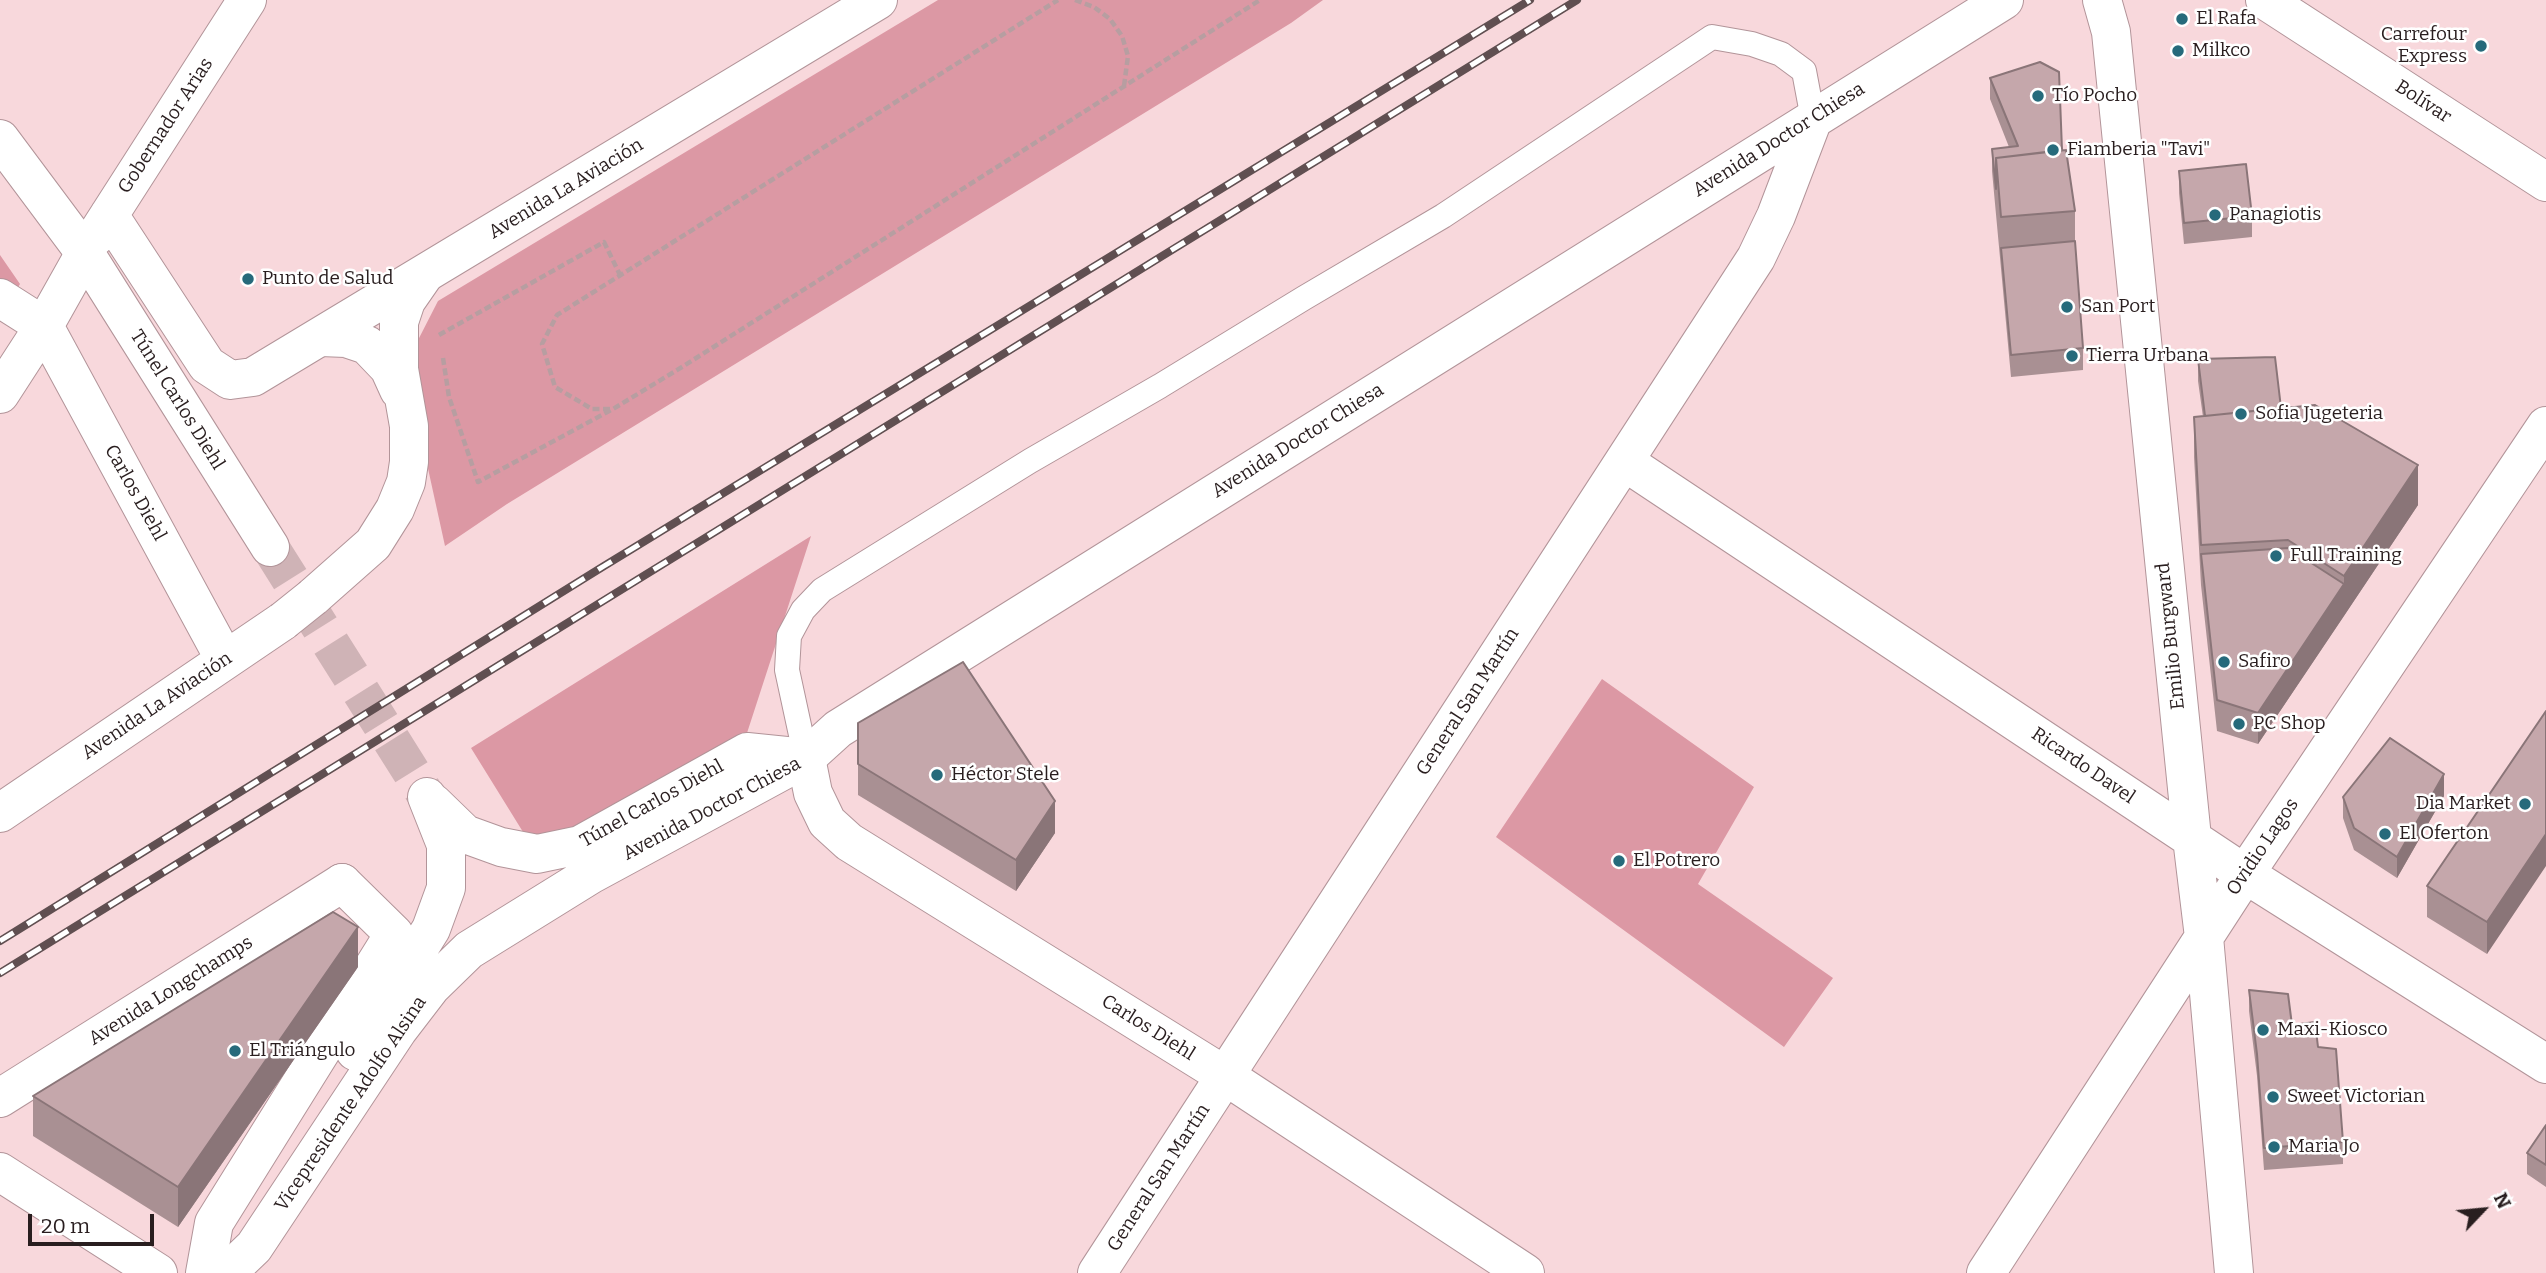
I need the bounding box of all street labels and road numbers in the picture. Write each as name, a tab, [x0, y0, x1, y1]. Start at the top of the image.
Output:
street label: Gobernador Arias	[114, 54, 218, 198]
street label: Bolívar	[2391, 76, 2455, 128]
street label: Avenida Doctor Chiesa	[1689, 78, 1869, 202]
street label: Avenida La Aviación	[485, 134, 647, 244]
street label: Túnel Carlos Diehl	[125, 326, 229, 474]
street label: Avenida Doctor Chiesa	[1208, 379, 1388, 503]
street label: Carlos Diehl	[99, 441, 171, 545]
street label: Emilio Burgward	[2152, 561, 2190, 711]
street label: General San Martín	[1412, 624, 1524, 780]
street label: Avenida La Aviación	[78, 647, 236, 765]
street label: Ricardo Davel	[2027, 723, 2139, 809]
street label: Avenida Doctor Chiesa	[619, 752, 805, 866]
street label: Túnel Carlos Diehl	[576, 755, 728, 853]
street label: Ovidio Lagos	[2222, 794, 2304, 900]
street label: Avenida Longchamps	[85, 931, 257, 1051]
street label: Carlos Diehl	[1097, 990, 1199, 1066]
street label: Vicepresidente Adolfo Alsina	[270, 992, 432, 1216]
street label: General San Martín	[1103, 1100, 1215, 1256]

